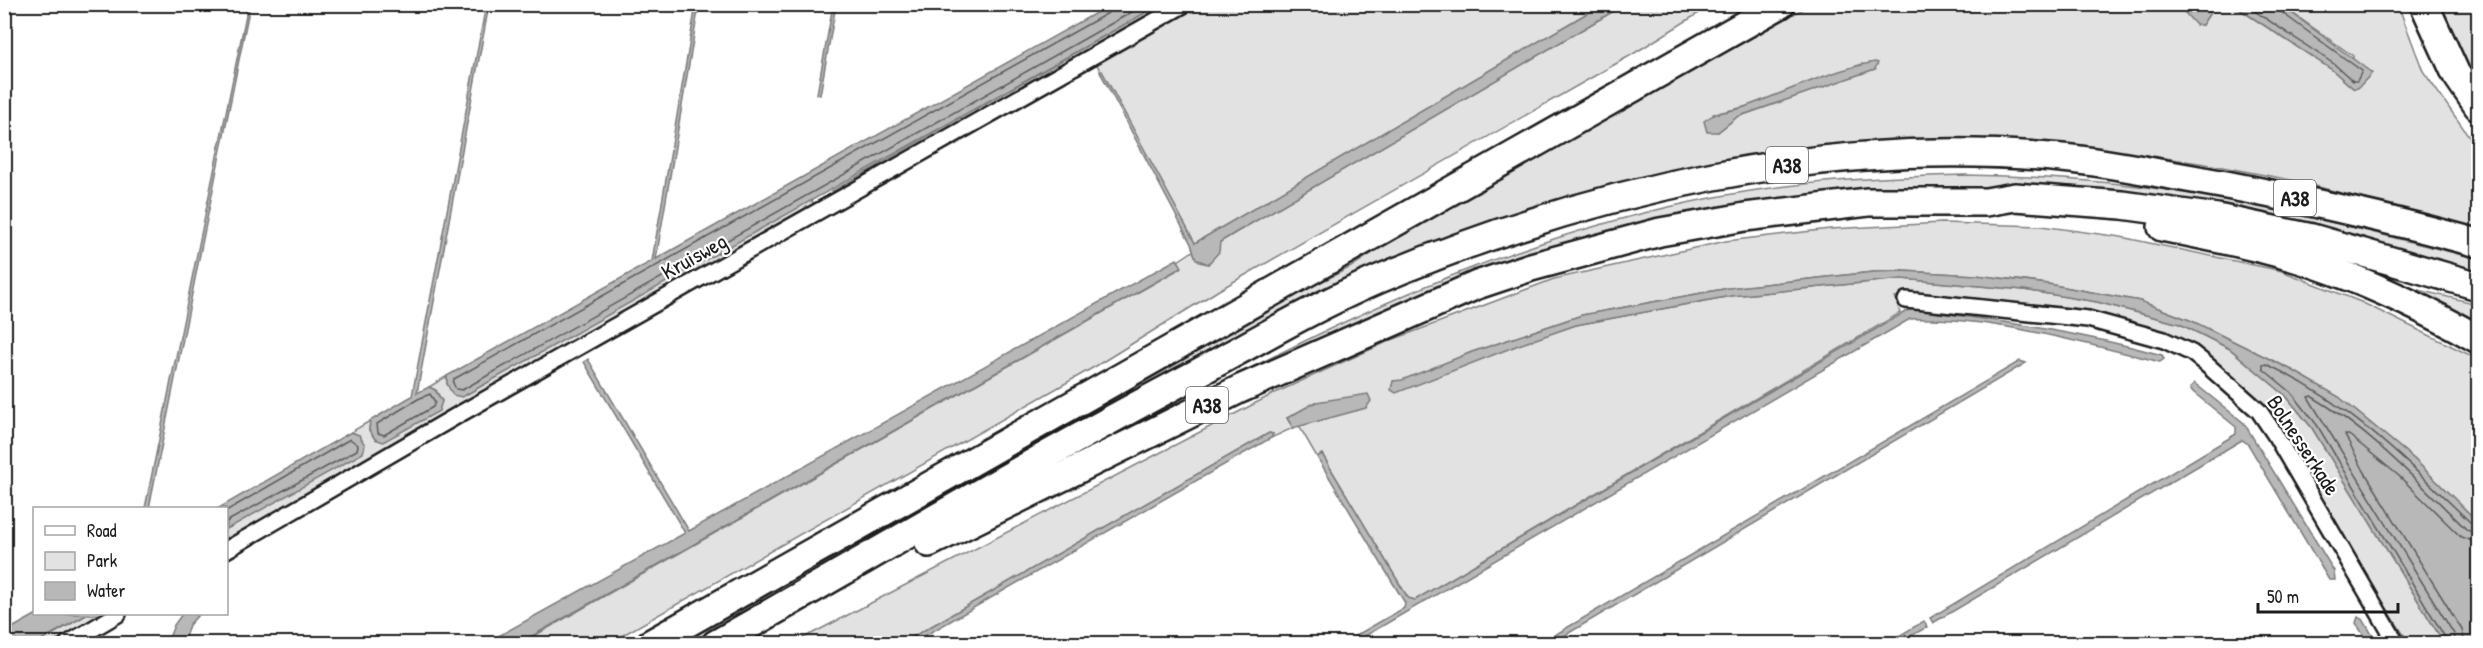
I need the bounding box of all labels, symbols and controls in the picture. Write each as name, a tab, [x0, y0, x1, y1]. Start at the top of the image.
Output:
road number: A38	[1766, 147, 1808, 183]
road number: A38	[2274, 180, 2316, 216]
street label: Kruisweg	[656, 226, 732, 286]
road number: A38	[1186, 387, 1228, 423]
street label: Bolnesserkade	[2260, 389, 2348, 501]
legend	[33, 507, 228, 615]
text: Road	[87, 518, 117, 543]
text: Park	[87, 548, 118, 573]
scale bar	[2258, 576, 2398, 614]
text: Water	[87, 578, 125, 603]
text: 50 m	[2267, 584, 2299, 609]

